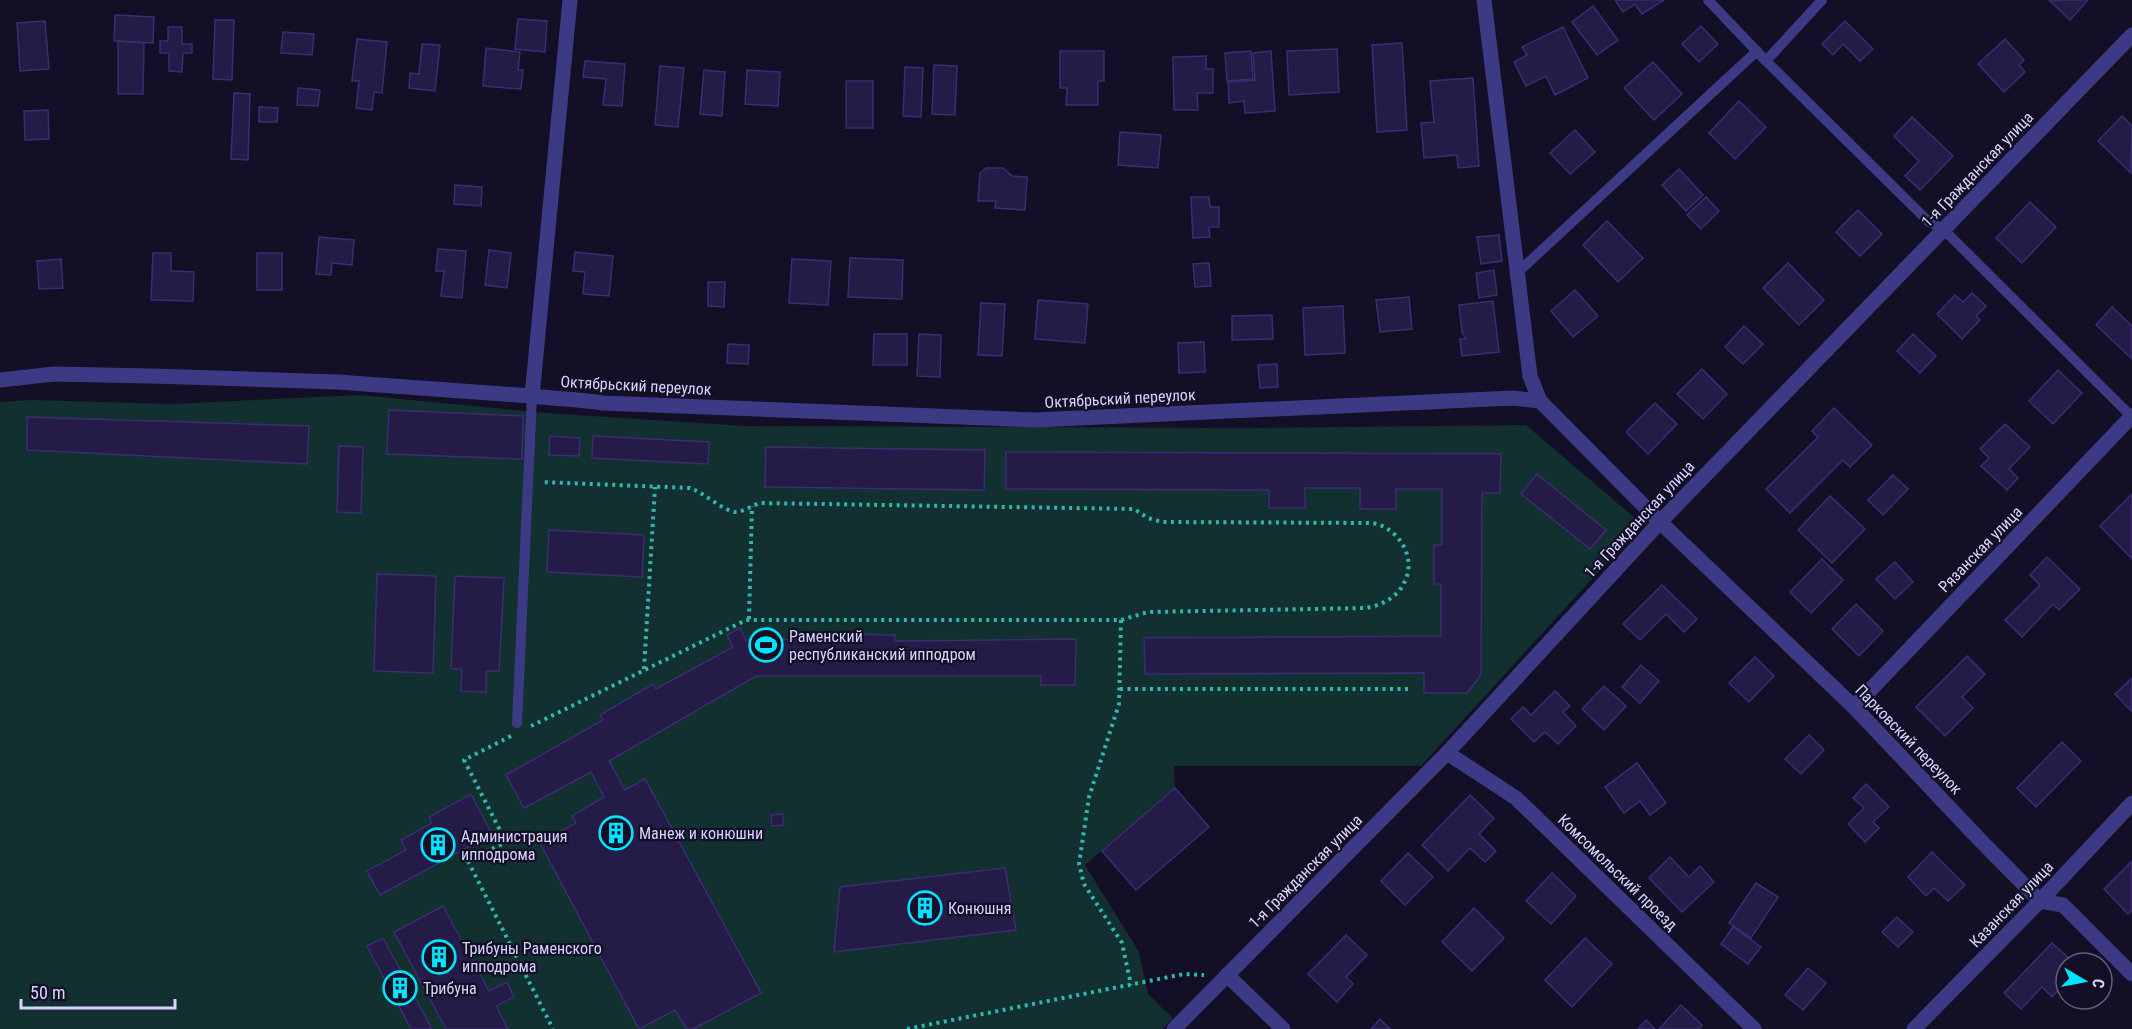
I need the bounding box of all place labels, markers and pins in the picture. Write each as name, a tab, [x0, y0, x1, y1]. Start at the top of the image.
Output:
sports icon: Раменский республиканский ипподром	[748, 627, 784, 663]
place label: Раменский республиканский ипподром	[789, 627, 976, 664]
building icon: Манеж и конюшни	[598, 815, 634, 851]
place label: Манеж и конюшни	[639, 824, 763, 843]
building icon: Администрация ипподрома	[420, 827, 456, 863]
place label: Администрация ипподрома	[461, 827, 568, 864]
building icon: Конюшня	[907, 890, 943, 926]
place label: Конюшня	[948, 899, 1011, 918]
building icon: Трибуны Раменского ипподрома	[421, 939, 457, 975]
place label: Трибуны Раменского ипподрома	[462, 939, 602, 976]
building icon: Трибуна	[382, 970, 418, 1006]
place label: Трибуна	[423, 979, 477, 998]

